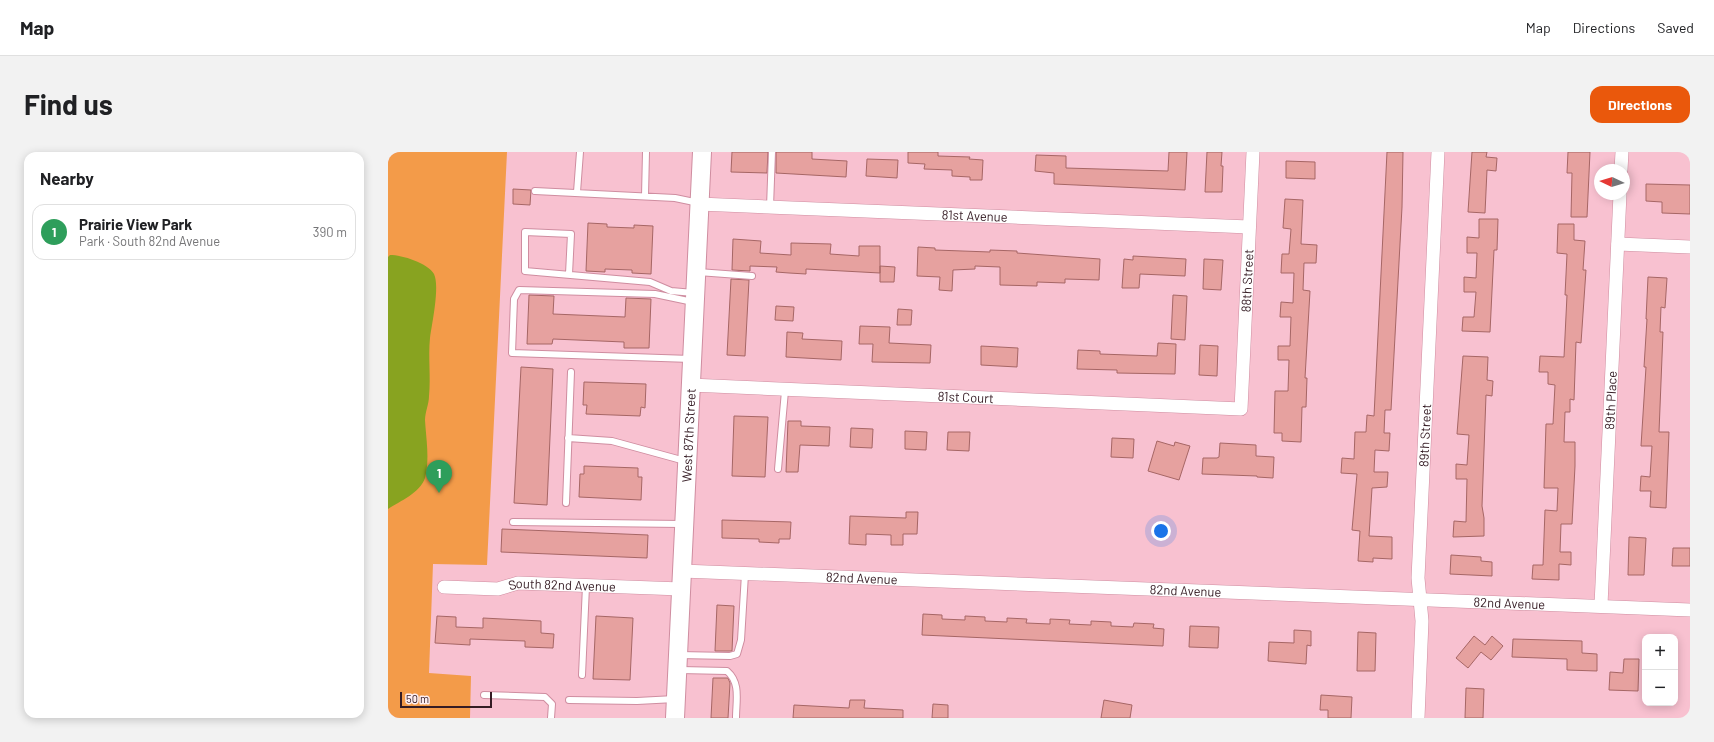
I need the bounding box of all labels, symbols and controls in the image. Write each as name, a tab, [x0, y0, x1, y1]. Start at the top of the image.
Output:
text: Map	[20, 16, 54, 39]
text: Map	[1526, 19, 1551, 36]
text: Directions	[1573, 19, 1635, 36]
text: Saved	[1657, 19, 1694, 36]
button: Directions	[1590, 86, 1690, 123]
text: Find us	[24, 87, 113, 121]
north arrow	[1594, 164, 1630, 200]
text: Nearby	[40, 168, 94, 188]
street label: 81st Avenue	[941, 206, 1008, 225]
text: Prairie View Park	[79, 215, 192, 233]
text: 1	[52, 224, 56, 240]
text: 390 m	[313, 224, 347, 240]
text: Park · South 82nd Avenue	[79, 233, 220, 249]
street label: 88th Street	[1238, 249, 1256, 313]
street label: 89th Place	[1601, 370, 1620, 430]
street label: West 87th Street	[678, 388, 699, 483]
street label: 81st Court	[937, 388, 994, 406]
street label: 89th Street	[1415, 403, 1434, 467]
pin: 1	[426, 460, 452, 493]
your location	[1151, 521, 1171, 541]
street label: 82nd Avenue	[826, 569, 898, 587]
street label: South 82nd Avenue	[506, 575, 616, 595]
street label: 82nd Avenue	[1149, 581, 1222, 600]
street label: 82nd Avenue	[1473, 594, 1546, 612]
map controls	[1642, 634, 1678, 706]
button: +	[1642, 634, 1678, 670]
button: −	[1642, 670, 1678, 706]
scale bar	[400, 690, 492, 709]
text: 50 m	[406, 692, 429, 705]

